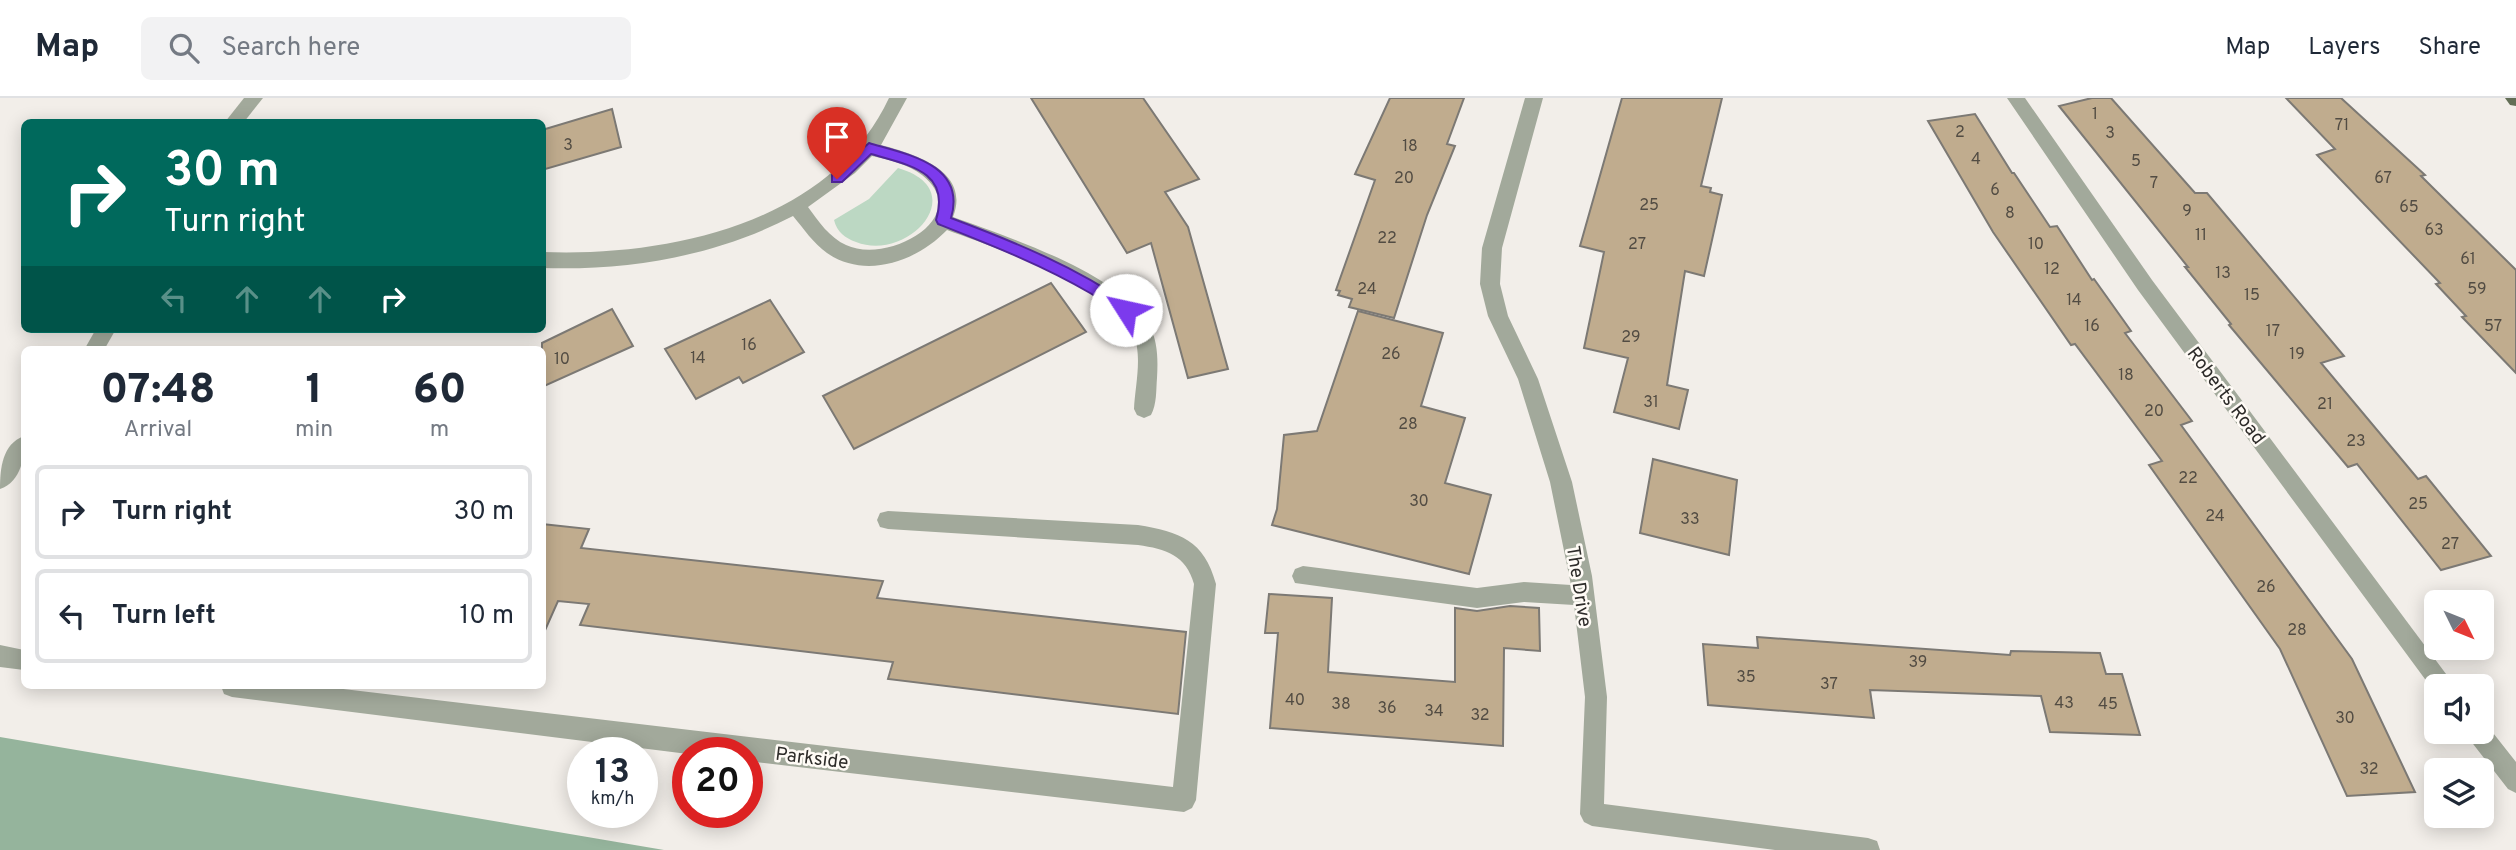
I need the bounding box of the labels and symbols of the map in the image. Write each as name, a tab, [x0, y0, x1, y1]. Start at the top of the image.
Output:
house number: 1	[2092, 105, 2098, 125]
pin	[807, 107, 867, 179]
house number: 71	[2335, 116, 2349, 136]
house number: 2	[1955, 123, 1965, 143]
house number: 3	[2105, 124, 2115, 144]
house number: 3	[563, 136, 573, 156]
house number: 18	[1402, 137, 1418, 157]
house number: 4	[1971, 150, 1981, 170]
house number: 5	[2131, 152, 2141, 172]
house number: 20	[1394, 169, 1414, 189]
house number: 67	[2374, 169, 2392, 189]
house number: 7	[2150, 174, 2158, 194]
house number: 6	[1990, 181, 2000, 201]
house number: 25	[1639, 196, 1659, 216]
house number: 65	[2399, 198, 2419, 218]
house number: 9	[2182, 202, 2192, 222]
house number: 8	[2005, 204, 2015, 224]
house number: 63	[2424, 221, 2444, 241]
house number: 11	[2195, 226, 2207, 246]
house number: 22	[1377, 229, 1397, 249]
house number: 27	[1628, 235, 1646, 255]
house number: 10	[2028, 235, 2044, 255]
house number: 61	[2460, 250, 2476, 270]
house number: 12	[2044, 260, 2060, 280]
house number: 13	[2215, 264, 2231, 284]
position arrow	[1089, 273, 1163, 347]
house number: 24	[1357, 280, 1377, 300]
house number: 59	[2467, 280, 2487, 300]
house number: 15	[2244, 286, 2260, 306]
house number: 14	[2066, 291, 2082, 311]
house number: 16	[2084, 317, 2100, 337]
house number: 57	[2484, 317, 2502, 337]
house number: 17	[2266, 322, 2280, 342]
house number: 29	[1621, 328, 1641, 348]
house number: 16	[741, 336, 757, 356]
street label: Roberts Road	[2181, 343, 2270, 450]
house number: 26	[1381, 345, 1401, 365]
house number: 19	[2289, 345, 2305, 365]
house number: 14	[690, 349, 706, 369]
house number: 10	[554, 350, 570, 370]
house number: 18	[2118, 366, 2134, 386]
house number: 31	[1643, 393, 1659, 413]
house number: 21	[2317, 395, 2333, 415]
house number: 20	[2144, 402, 2164, 422]
house number: 28	[1398, 415, 1418, 435]
house number: 23	[2346, 432, 2366, 452]
house number: 22	[2178, 469, 2198, 489]
house number: 30	[1409, 492, 1429, 512]
house number: 25	[2408, 495, 2428, 515]
house number: 24	[2205, 507, 2225, 527]
house number: 33	[1680, 510, 1700, 530]
house number: 27	[2441, 535, 2459, 555]
street label: The Drive	[1560, 544, 1596, 629]
house number: 26	[2256, 578, 2276, 598]
north arrow	[2424, 590, 2494, 660]
house number: 28	[2287, 621, 2307, 641]
house number: 39	[1909, 653, 1927, 673]
house number: 35	[1736, 668, 1756, 688]
house number: 37	[1820, 675, 1838, 695]
house number: 40	[1285, 691, 1305, 711]
house number: 43	[2054, 694, 2074, 714]
house number: 38	[1331, 695, 1351, 715]
house number: 45	[2098, 695, 2118, 715]
house number: 36	[1377, 699, 1397, 719]
house number: 34	[1424, 702, 1444, 722]
house number: 32	[1470, 706, 1490, 726]
house number: 30	[2335, 709, 2355, 729]
speed limit sign: 20	[672, 737, 763, 828]
street label: Parkside	[774, 743, 850, 775]
house number: 32	[2359, 760, 2379, 780]

